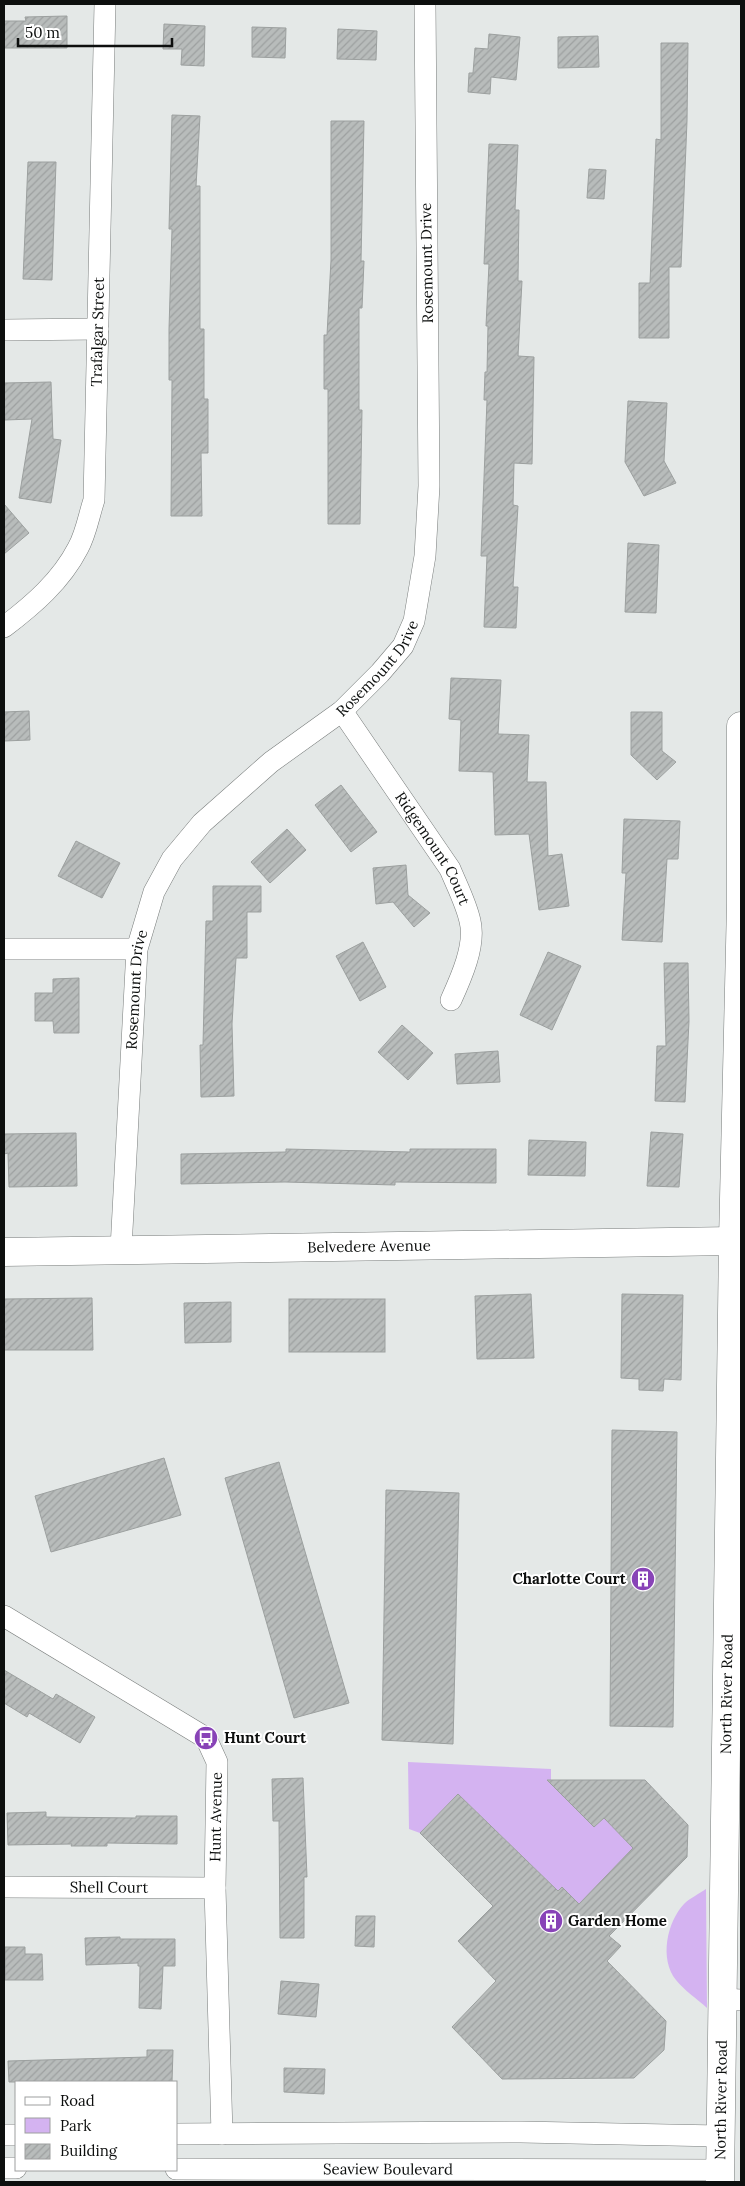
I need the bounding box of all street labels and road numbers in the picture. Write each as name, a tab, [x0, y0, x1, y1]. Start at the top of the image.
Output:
street label: Rosemount Drive	[416, 203, 437, 323]
street label: Trafalgar Street	[87, 277, 108, 387]
street label: Rosemount Drive	[332, 617, 422, 720]
street label: Ridgemount Court	[391, 788, 474, 908]
street label: Rosemount Drive	[122, 927, 151, 1050]
street label: Belvedere Avenue	[307, 1236, 431, 1256]
street label: North River Road	[716, 1634, 737, 1754]
street label: Hunt Avenue	[205, 1772, 226, 1862]
street label: Shell Court	[70, 1877, 148, 1897]
street label: North River Road	[710, 2040, 731, 2160]
street label: Seaview Boulevard	[323, 2159, 453, 2179]

